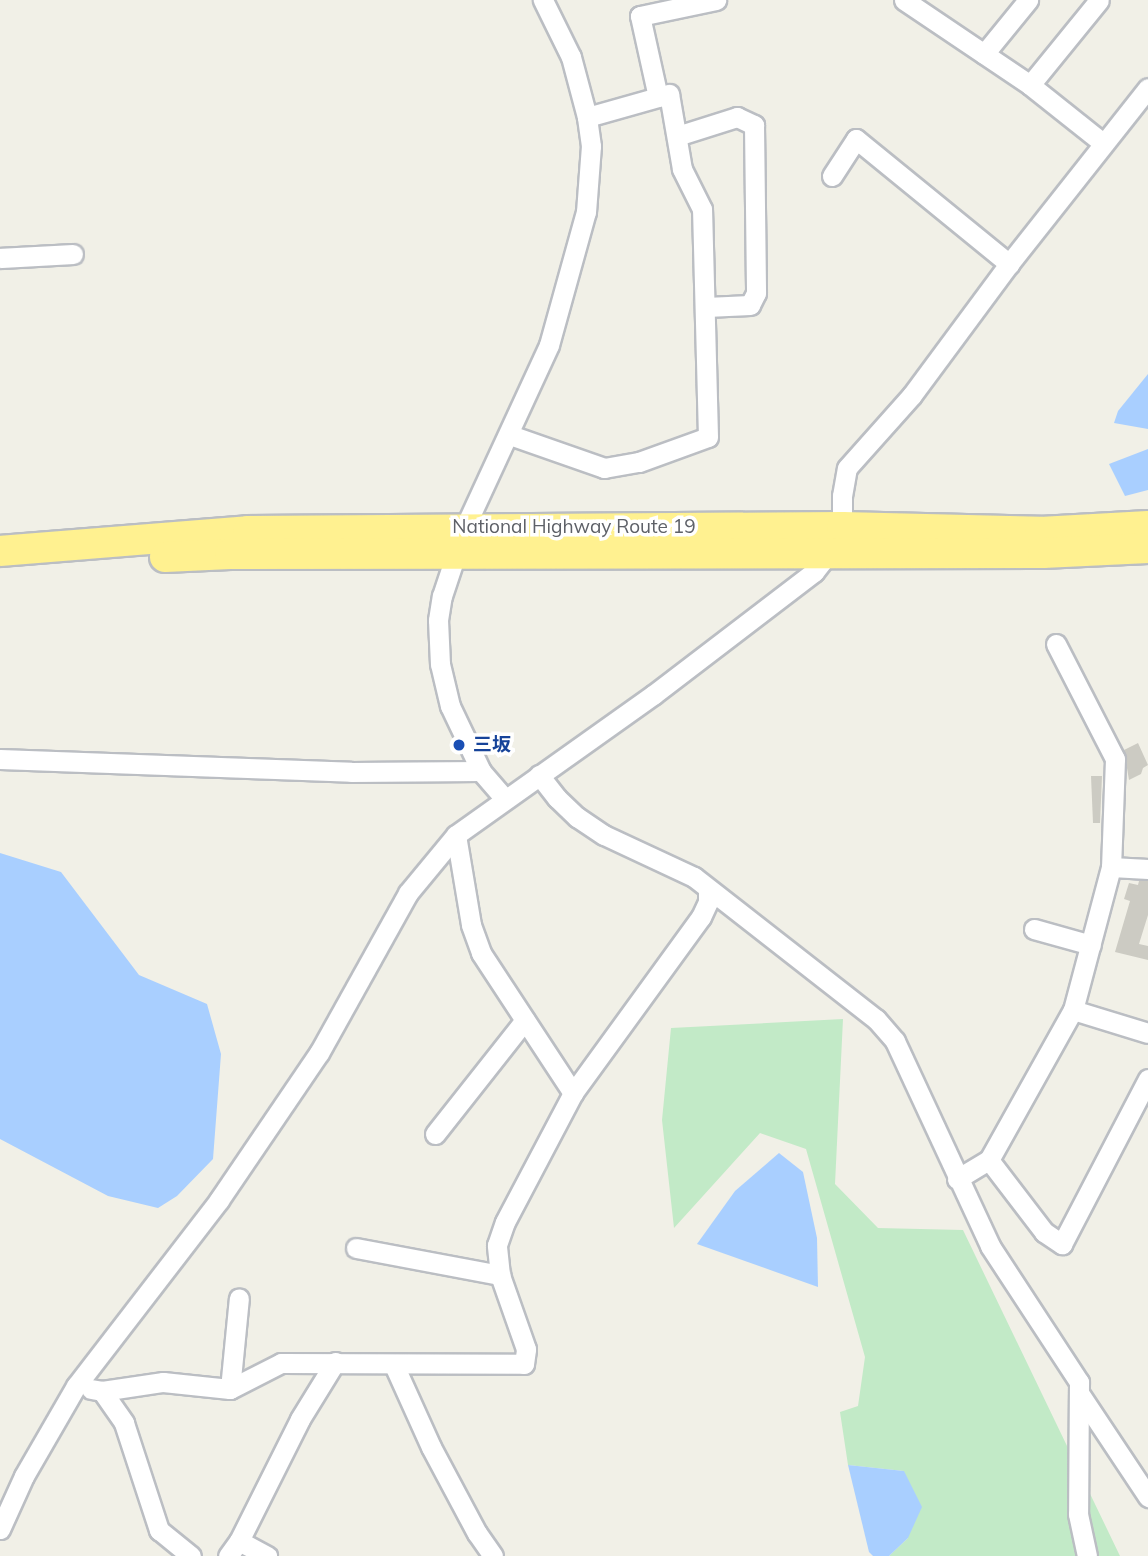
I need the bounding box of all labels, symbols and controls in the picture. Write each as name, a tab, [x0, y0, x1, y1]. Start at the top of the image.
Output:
street label: National Highway Route 19	[452, 516, 696, 538]
place label: 三坂	[473, 734, 511, 756]
marker: 三坂	[451, 737, 467, 753]

